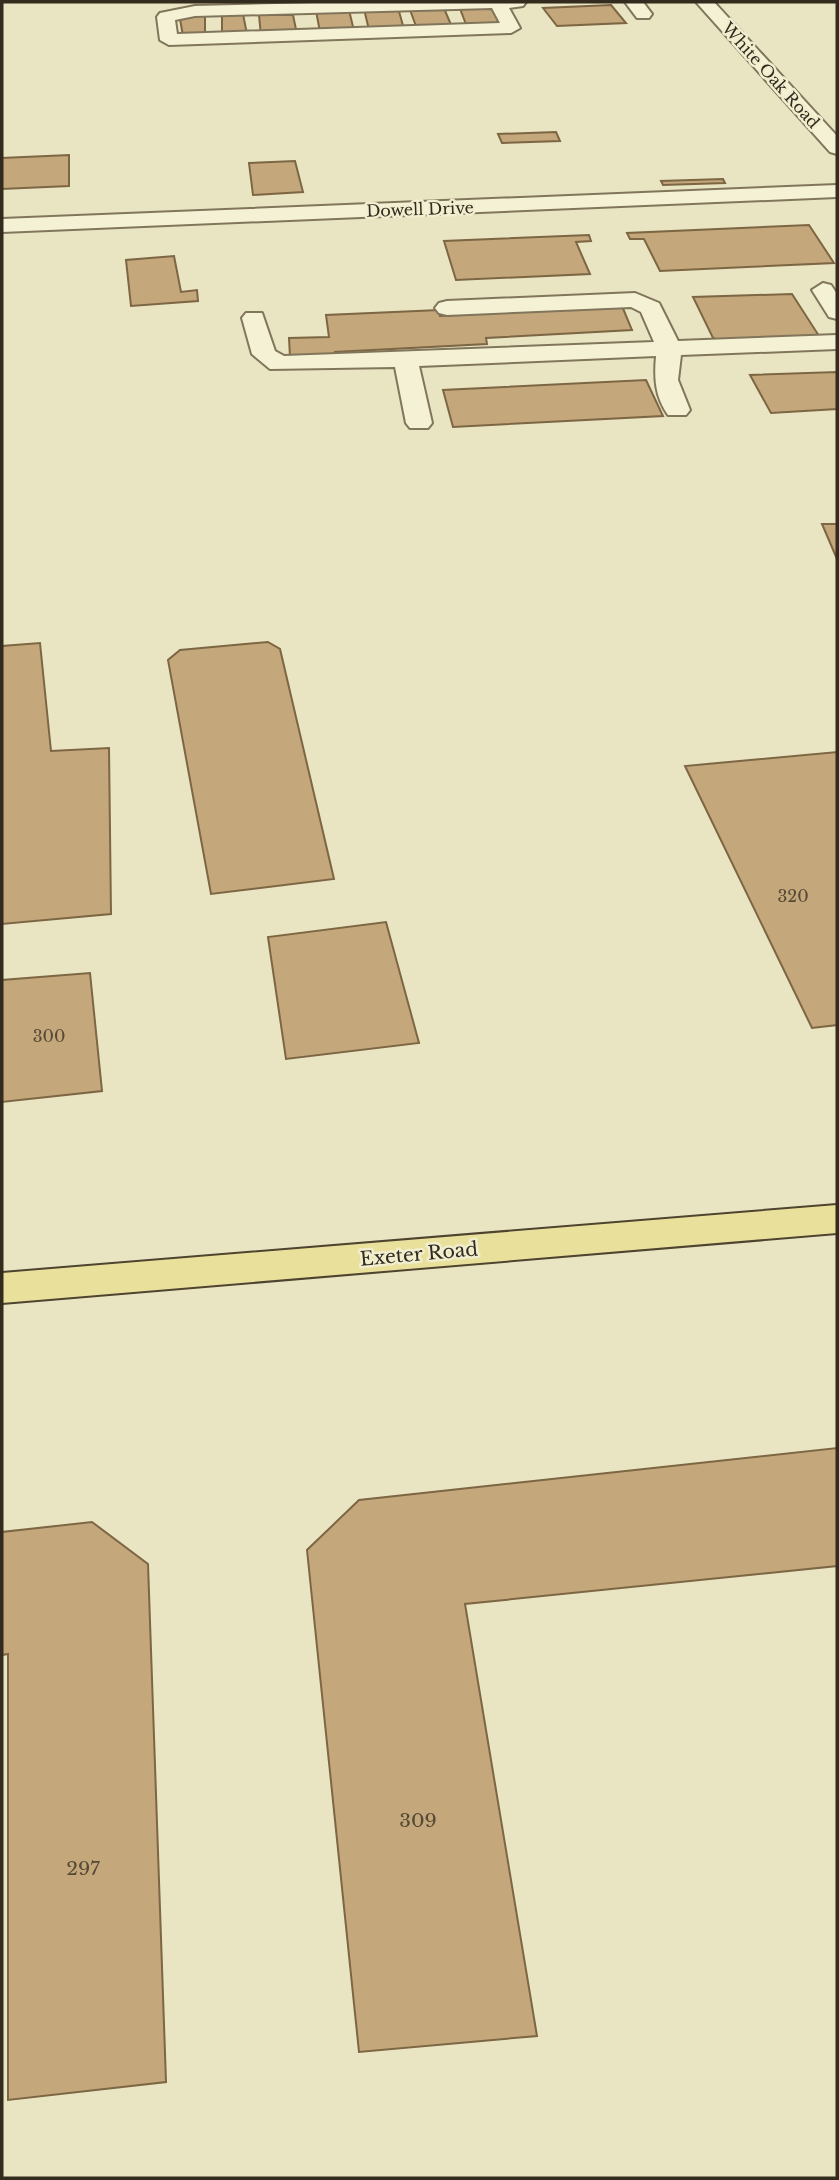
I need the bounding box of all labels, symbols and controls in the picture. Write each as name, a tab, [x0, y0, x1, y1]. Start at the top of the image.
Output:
street label: White Oak Road	[717, 17, 824, 132]
street label: Dowell Drive	[366, 197, 474, 221]
house number: 320	[777, 886, 809, 906]
house number: 300	[33, 1026, 65, 1046]
street label: Exeter Road	[359, 1237, 479, 1271]
house number: 309	[399, 1809, 437, 1832]
house number: 297	[66, 1857, 100, 1880]

